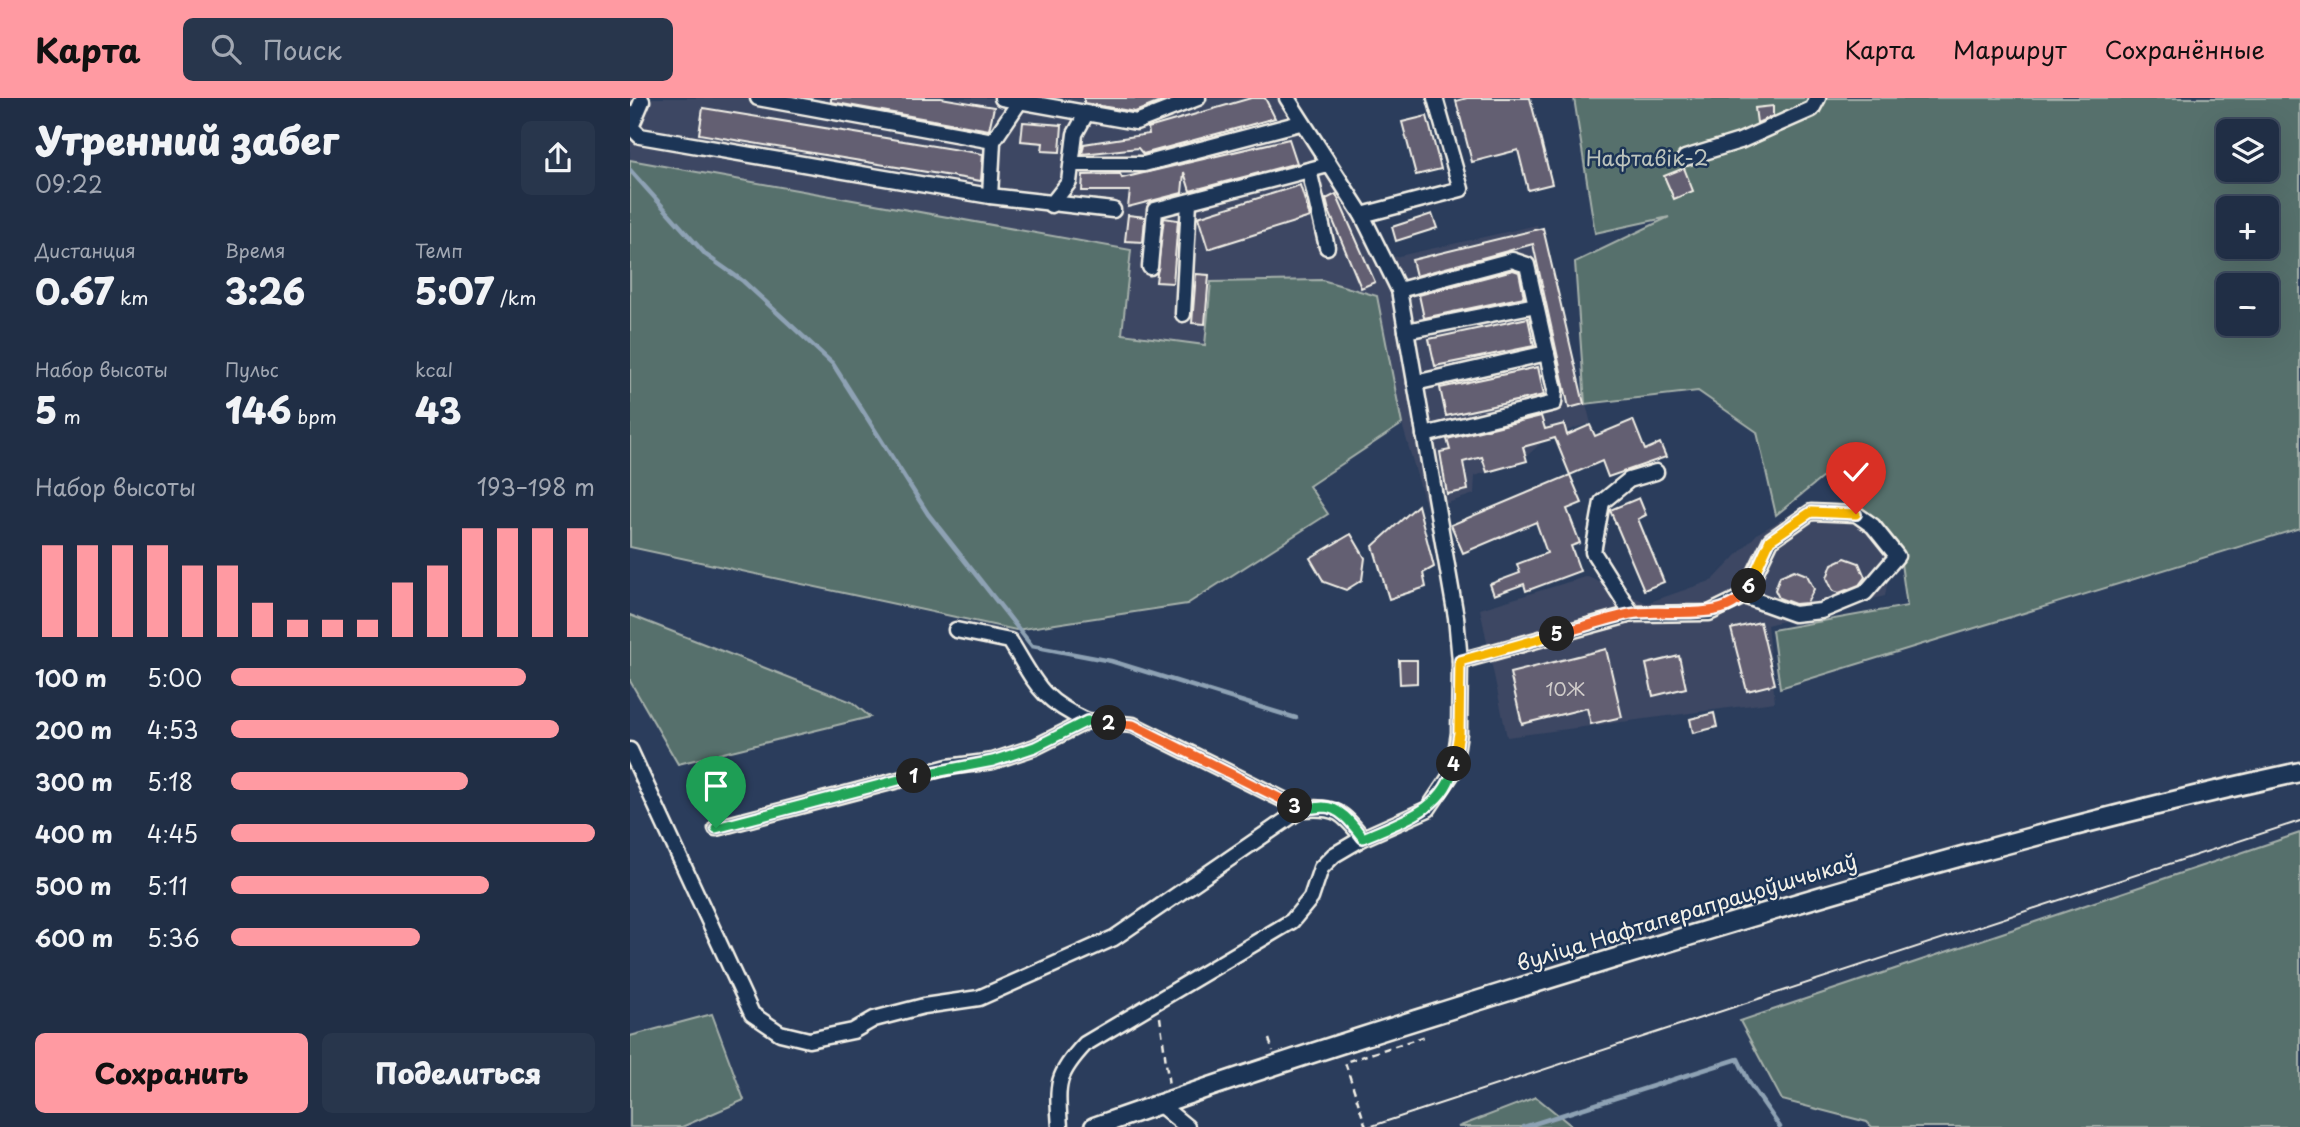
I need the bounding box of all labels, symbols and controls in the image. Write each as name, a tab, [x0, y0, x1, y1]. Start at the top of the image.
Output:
search box	[183, 18, 673, 81]
text: Карта	[35, 24, 141, 74]
icon: search	[207, 30, 245, 68]
text: Поиск	[263, 30, 342, 69]
text: Карта	[1844, 31, 1915, 67]
text: Маршрут	[1953, 31, 2067, 67]
text: Сохранённые	[2105, 31, 2265, 67]
text: Утренний забег	[35, 111, 339, 168]
map controls	[2216, 119, 2279, 336]
button: layers	[2216, 119, 2279, 182]
button: share	[521, 121, 595, 195]
park label: Нафтавік-2	[1586, 141, 1708, 173]
text: 09:22	[35, 166, 103, 201]
button: +	[2216, 196, 2279, 259]
text: Дистанция	[35, 236, 136, 264]
text: Время	[225, 236, 286, 264]
text: Темп	[415, 236, 463, 264]
text: 0.67	[35, 264, 114, 317]
text: 3:26	[225, 264, 305, 317]
text: 5:07	[415, 264, 494, 317]
button: −	[2216, 273, 2279, 336]
text: km	[114, 283, 149, 311]
text: /km	[494, 283, 536, 311]
text: Набор высоты	[35, 355, 168, 383]
text: Пульс	[225, 355, 279, 383]
text: kcal	[415, 355, 453, 383]
text: 5	[35, 383, 57, 436]
text: 146	[225, 383, 291, 436]
text: 43	[415, 383, 461, 436]
text: m	[57, 402, 81, 430]
text: bpm	[291, 402, 337, 430]
pin	[1826, 442, 1886, 514]
icon: check	[1837, 453, 1875, 491]
text: Набор высоты	[35, 469, 196, 504]
text: 193–198 m	[477, 469, 595, 504]
pin: 6	[1732, 568, 1766, 603]
text: 6	[1742, 571, 1755, 599]
pin: 5	[1539, 616, 1574, 652]
text: 5	[1550, 619, 1563, 647]
text: 100 m	[35, 660, 107, 695]
text: 5:00	[147, 660, 202, 695]
house number: 10Ж	[1545, 675, 1585, 702]
pin: 2	[1092, 706, 1126, 740]
text: 2	[1102, 708, 1115, 736]
text: 200 m	[35, 712, 112, 747]
text: 4:53	[147, 712, 198, 747]
pin: 4	[1436, 746, 1472, 782]
text: 4	[1447, 749, 1460, 777]
pin	[686, 756, 746, 828]
pin: 1	[896, 758, 932, 794]
text: 1	[909, 761, 918, 789]
text: 300 m	[35, 764, 113, 799]
text: 5:18	[147, 764, 193, 799]
icon: arrive	[697, 767, 735, 805]
pin: 3	[1278, 788, 1312, 824]
text: 3	[1288, 791, 1301, 819]
text: 400 m	[35, 816, 113, 851]
text: 4:45	[147, 816, 198, 851]
street label: вуліца Нафтаперапрацоўшчыкаў	[1512, 844, 1861, 978]
text: 500 m	[35, 868, 112, 903]
text: 5:11	[147, 868, 188, 903]
text: 600 m	[35, 920, 113, 955]
text: 5:36	[147, 920, 200, 955]
button: Сохранить	[35, 1033, 308, 1113]
button: Поделиться	[322, 1033, 595, 1113]

